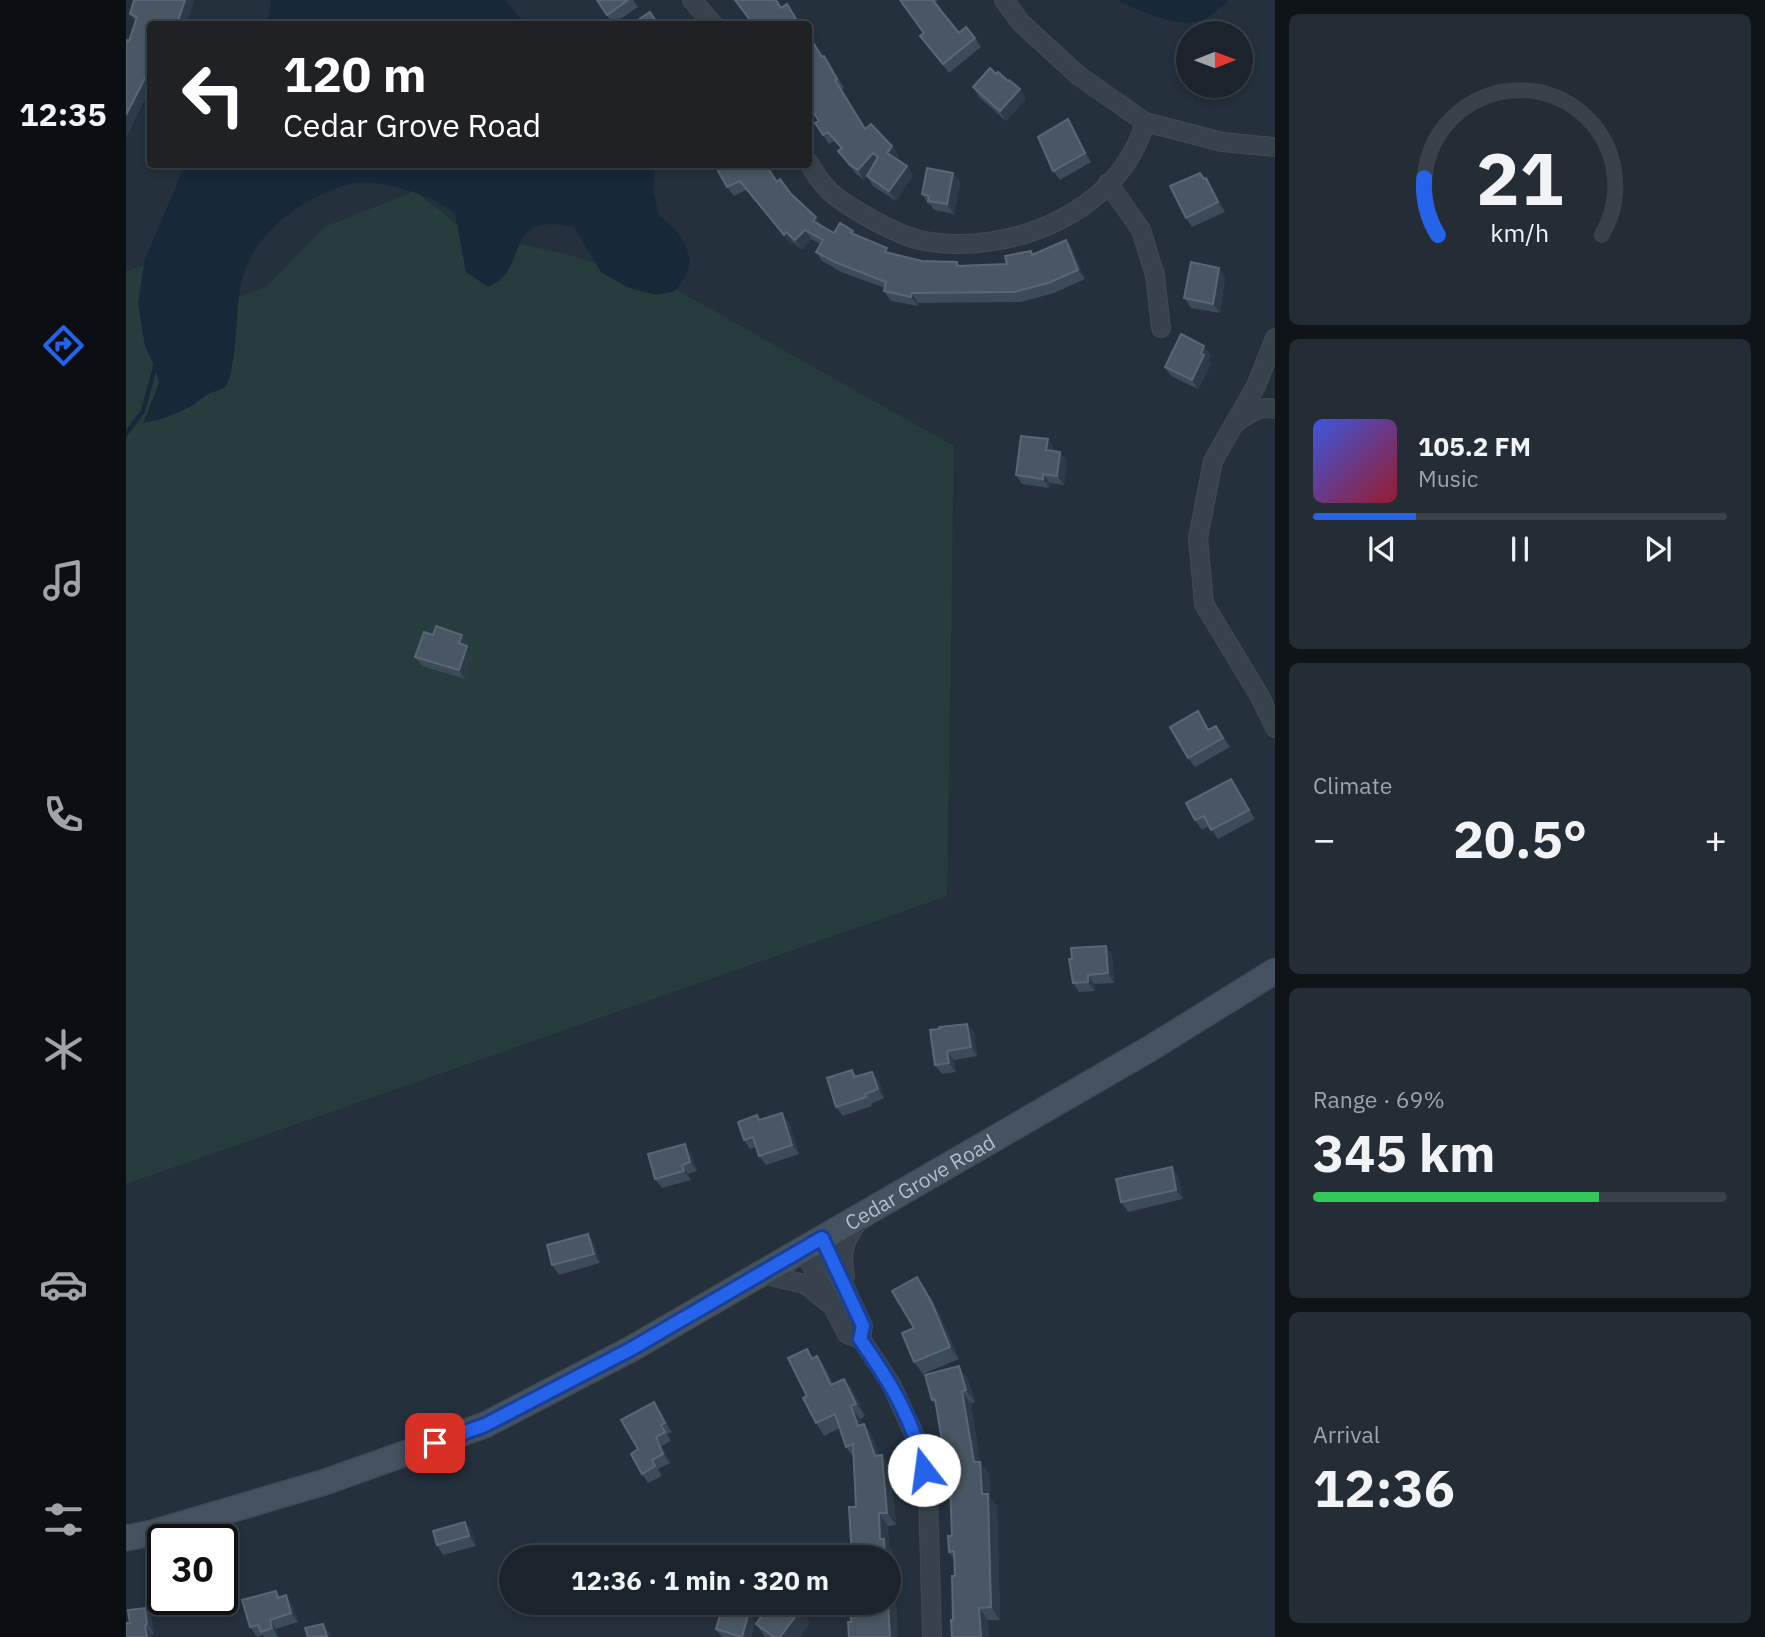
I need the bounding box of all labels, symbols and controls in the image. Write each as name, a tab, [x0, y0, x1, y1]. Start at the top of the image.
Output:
north arrow	[1176, 21, 1253, 98]
map controls	[1176, 21, 1253, 98]
text: 120 m	[283, 42, 427, 105]
icon: left	[168, 49, 259, 140]
text: 12:35	[19, 93, 107, 135]
text: Cedar Grove Road	[283, 104, 541, 146]
text: 21	[1476, 131, 1564, 226]
text: km/h	[1491, 216, 1549, 249]
icon: directions	[39, 321, 88, 370]
text: 105.2 FM	[1418, 429, 1531, 463]
text: Music	[1418, 463, 1478, 493]
icon: previous	[1363, 530, 1401, 568]
icon: pause	[1501, 530, 1539, 568]
icon: next	[1639, 530, 1677, 568]
icon: music	[39, 556, 88, 605]
text: Climate	[1313, 770, 1392, 800]
icon: phone	[39, 790, 88, 839]
text: 20.5°	[1453, 805, 1587, 872]
text: −	[1313, 814, 1336, 863]
text: +	[1704, 814, 1727, 863]
icon: climate	[39, 1025, 88, 1074]
text: Range · 69%	[1313, 1084, 1445, 1114]
text: 345 km	[1313, 1119, 1495, 1186]
street label: Cedar Grove Road	[839, 1127, 1000, 1236]
icon: car	[39, 1260, 88, 1309]
pin	[405, 1413, 465, 1473]
text: Arrival	[1313, 1419, 1380, 1449]
icon: arrive	[416, 1424, 454, 1462]
position arrow	[887, 1433, 961, 1507]
text: 12:36	[1313, 1454, 1455, 1521]
icon: filters	[39, 1495, 88, 1544]
speed limit sign: 30	[147, 1524, 238, 1615]
text: 12:36 · 1 min · 320 m	[571, 1563, 829, 1597]

